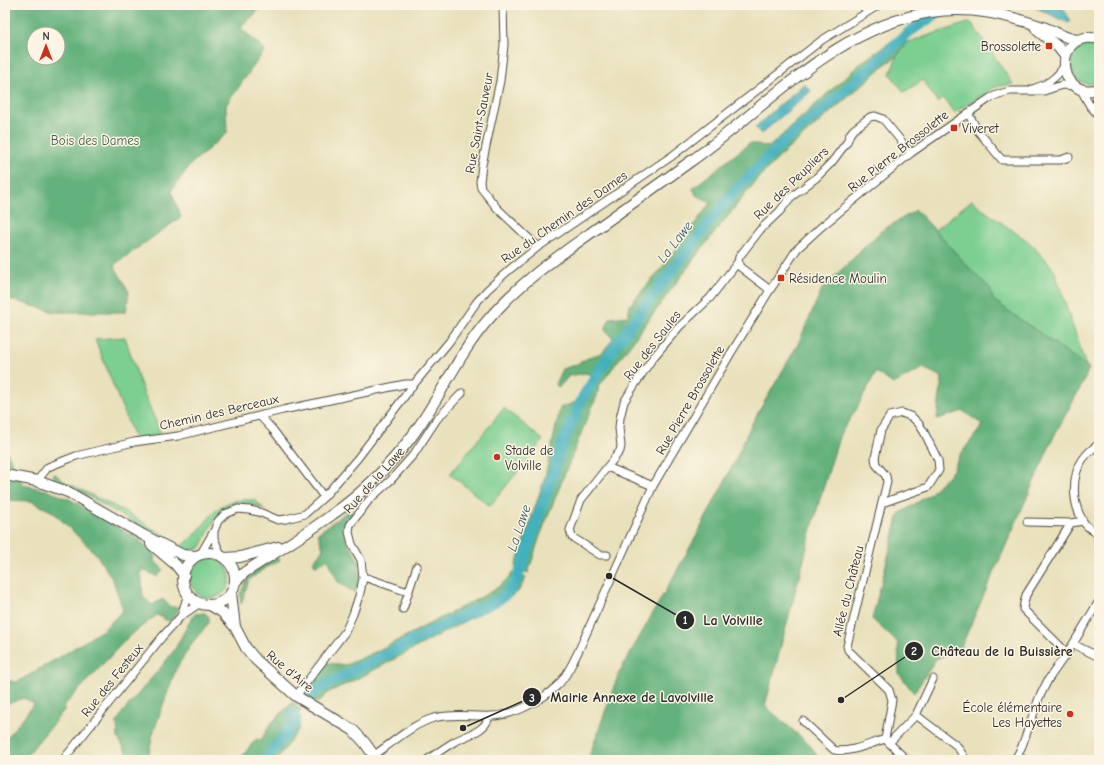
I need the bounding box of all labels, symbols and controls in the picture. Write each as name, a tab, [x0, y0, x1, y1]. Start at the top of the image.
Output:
north arrow	[26, 26, 66, 66]
text: N	[42, 30, 50, 43]
place label: Brossolette	[981, 39, 1041, 54]
marker: Brossolette	[1044, 41, 1054, 51]
street label: Rue Saint-Sauveur	[462, 71, 496, 175]
street label: Rue Pierre Brossolette	[845, 107, 952, 195]
place label: Viveret	[962, 121, 1000, 136]
marker: Viveret	[949, 123, 959, 133]
park label: Bois des Dames	[51, 133, 139, 148]
street label: Rue des Peupliers	[751, 144, 831, 222]
street label: Rue du Chemin des Dames	[498, 168, 630, 266]
water label: La Lawe	[653, 218, 697, 266]
place label: Résidence Moulin	[789, 271, 887, 286]
marker: Résidence Moulin	[776, 273, 786, 283]
street label: Rue des Saules	[620, 307, 684, 383]
street label: Rue Pierre Brossolette	[653, 342, 728, 457]
street label: Chemin des Berceaux	[158, 391, 281, 433]
street label: Rue de la Lawe	[340, 443, 408, 516]
place label: Stade de Volville	[505, 443, 554, 473]
marker: Stade de Volville	[492, 452, 502, 462]
water label: La Lawe	[503, 502, 535, 554]
street label: Allée du Château	[829, 544, 867, 638]
callout: La Volville	[675, 607, 771, 633]
text: La Volville	[703, 612, 763, 629]
text: 1	[683, 613, 688, 627]
callout: Château de la Buissière	[904, 638, 1081, 664]
street label: Rue des Festeux	[78, 640, 147, 720]
text: Château de la Buissière	[931, 643, 1073, 660]
text: 2	[911, 644, 917, 658]
street label: Rue d'Aire	[263, 647, 317, 695]
callout: Mairie Annexe de Lavolville	[522, 684, 722, 710]
text: Mairie Annexe de Lavolville	[550, 689, 714, 706]
text: 3	[529, 691, 535, 705]
place label: École élémentaire Les Hayettes	[963, 699, 1062, 730]
marker: École élémentaire Les Hayettes	[1065, 709, 1075, 719]

